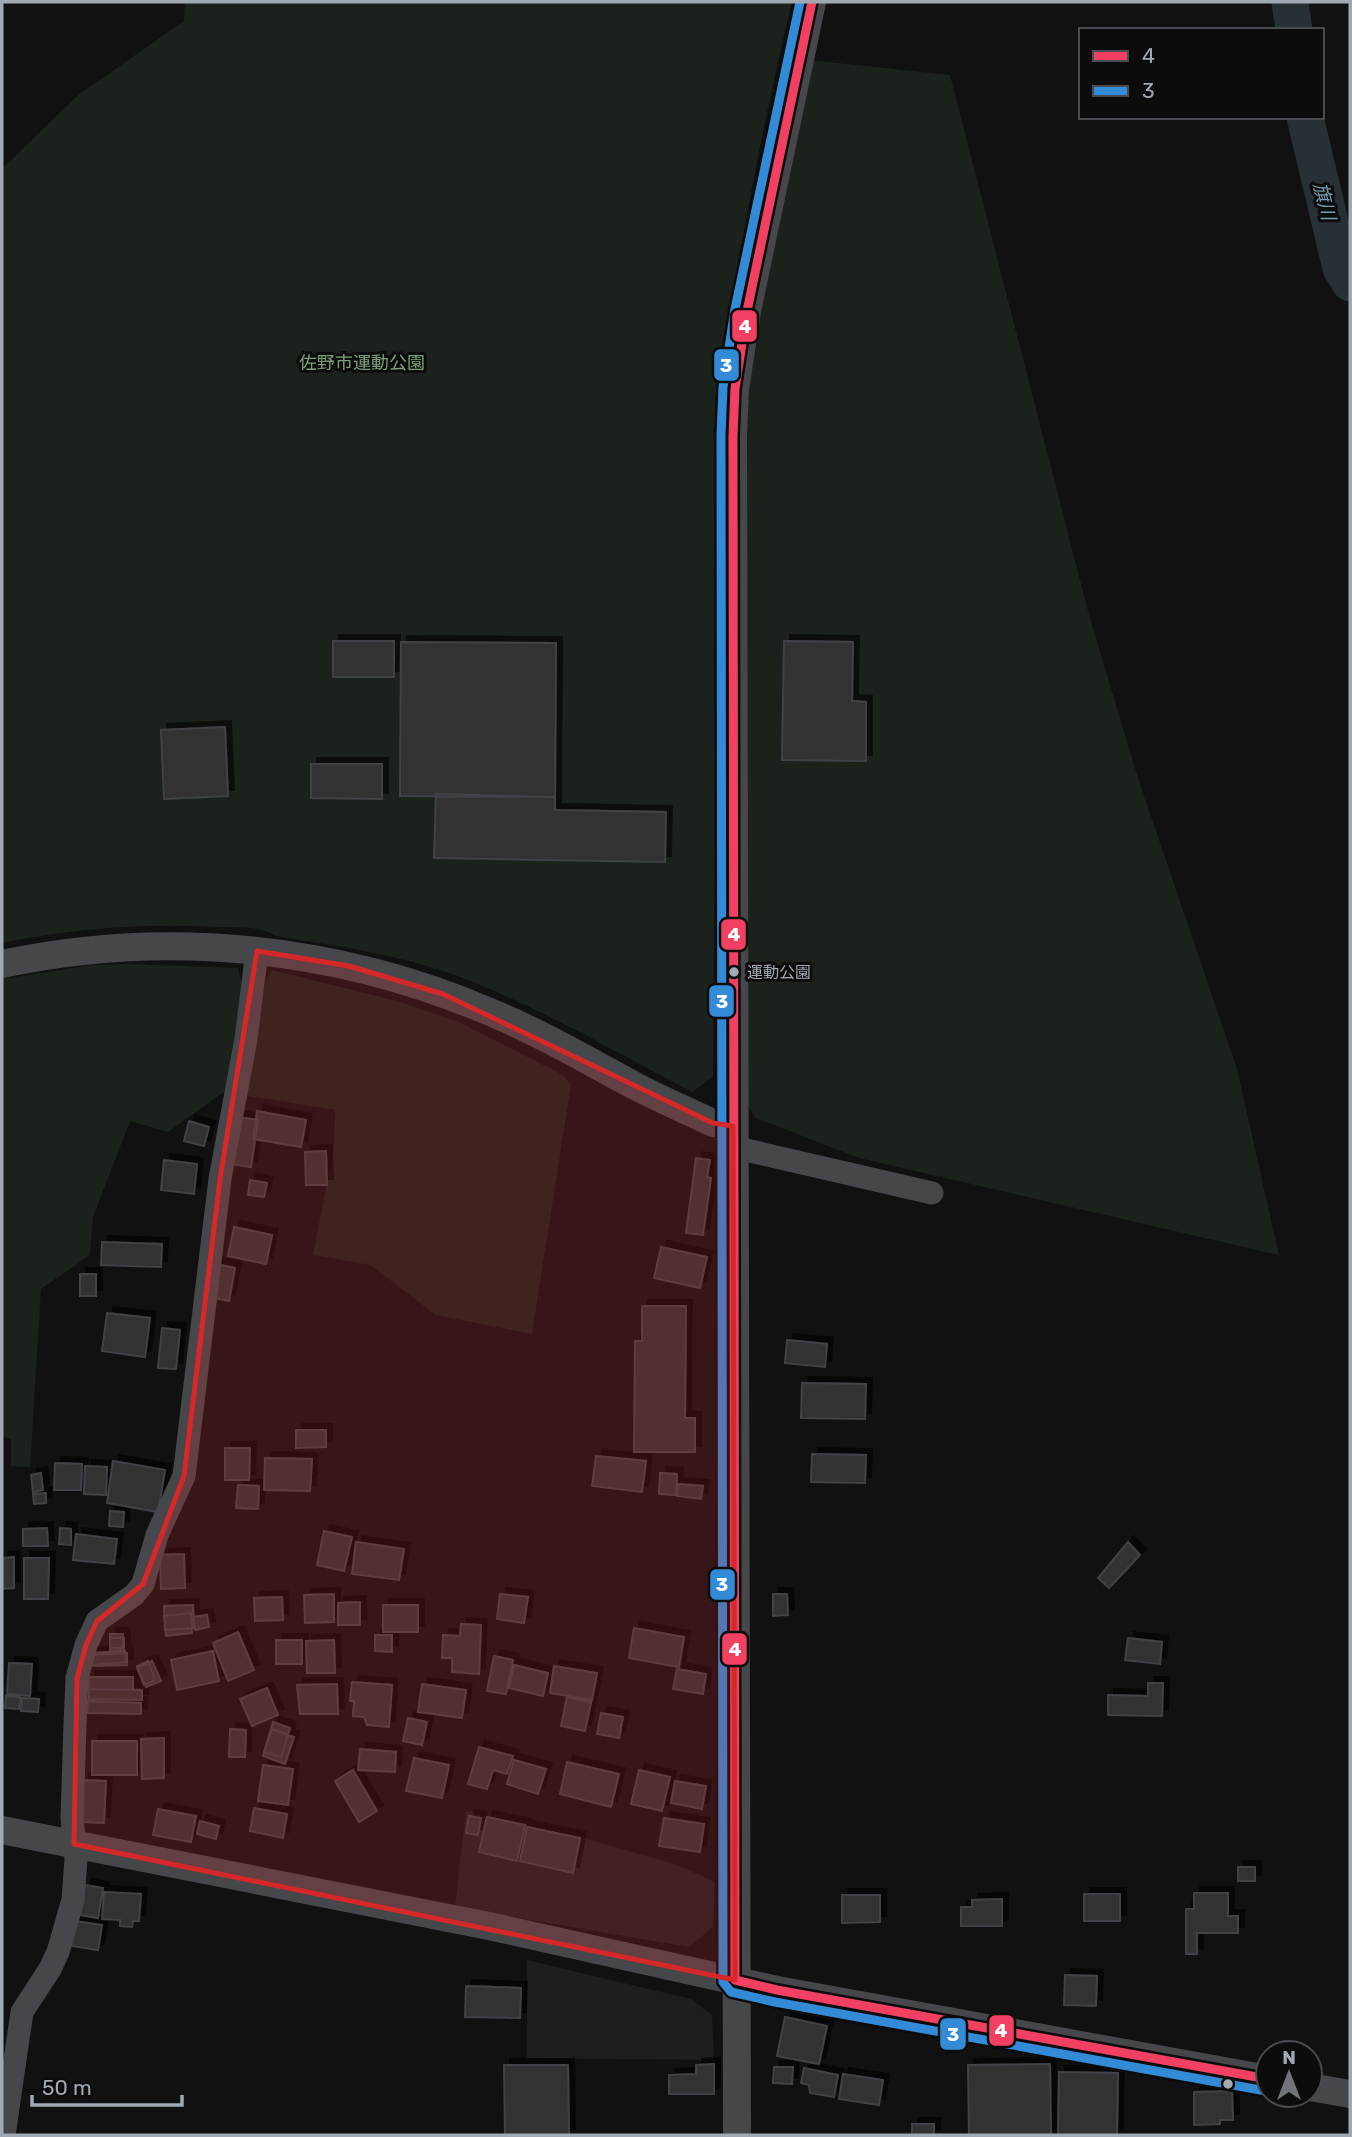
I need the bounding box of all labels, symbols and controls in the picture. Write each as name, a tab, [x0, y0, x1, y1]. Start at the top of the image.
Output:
legend	[1079, 28, 1324, 119]
text: 4	[1142, 43, 1155, 68]
text: 3	[1142, 78, 1155, 103]
water label: 旗川	[1309, 180, 1341, 224]
line badge: 4	[731, 309, 758, 343]
text: 4	[739, 315, 752, 338]
line badge: 3	[713, 348, 740, 382]
park label: 佐野市運動公園	[299, 352, 425, 374]
text: 3	[720, 354, 732, 377]
line badge: 4	[720, 918, 747, 951]
text: 4	[728, 923, 741, 946]
place label: 運動公園	[747, 963, 811, 982]
marker: 運動公園	[727, 965, 741, 979]
line badge: 3	[708, 984, 735, 1018]
text: 3	[716, 990, 728, 1013]
line badge: 3	[709, 1568, 736, 1601]
text: 3	[716, 1573, 728, 1596]
line badge: 4	[721, 1632, 748, 1666]
text: 4	[729, 1638, 742, 1661]
line badge: 4	[988, 2014, 1015, 2047]
line badge: 3	[939, 2017, 967, 2051]
text: 4	[995, 2019, 1008, 2042]
text: 3	[947, 2023, 959, 2046]
north arrow	[1254, 2039, 1324, 2109]
text: N	[1282, 2046, 1296, 2069]
scale bar	[32, 2064, 182, 2108]
text: 50 m	[42, 2075, 92, 2100]
unlabelled marker	[1221, 2077, 1235, 2091]

